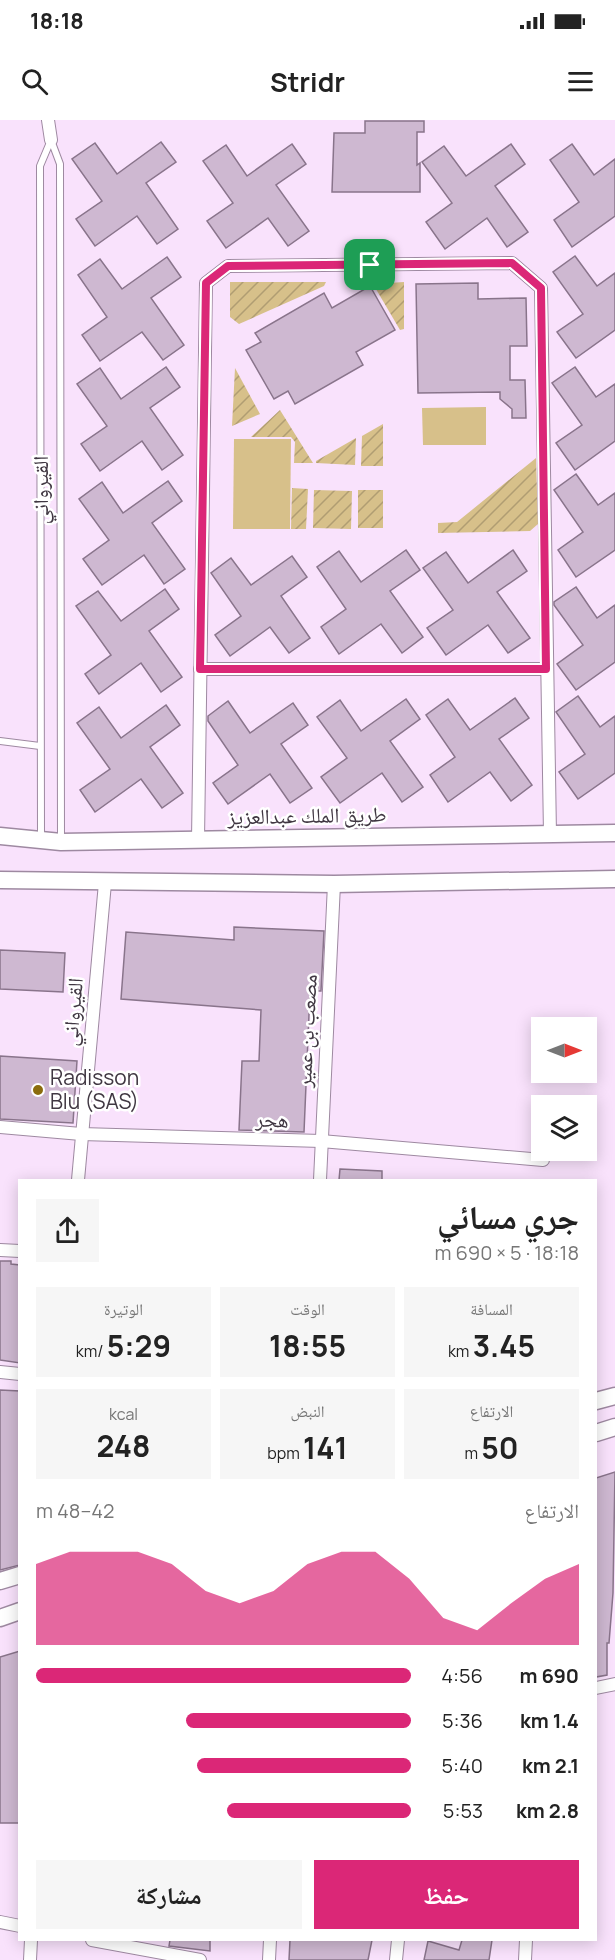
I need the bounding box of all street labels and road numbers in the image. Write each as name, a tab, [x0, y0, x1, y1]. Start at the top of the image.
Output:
street label: القيرواني	[26, 456, 57, 524]
street label: طريق الملك عبدالعزيز	[226, 800, 387, 830]
street label: مصعب بن عمير	[289, 974, 323, 1089]
street label: القيرواني	[55, 976, 92, 1048]
street label: هجر	[254, 1104, 289, 1134]

